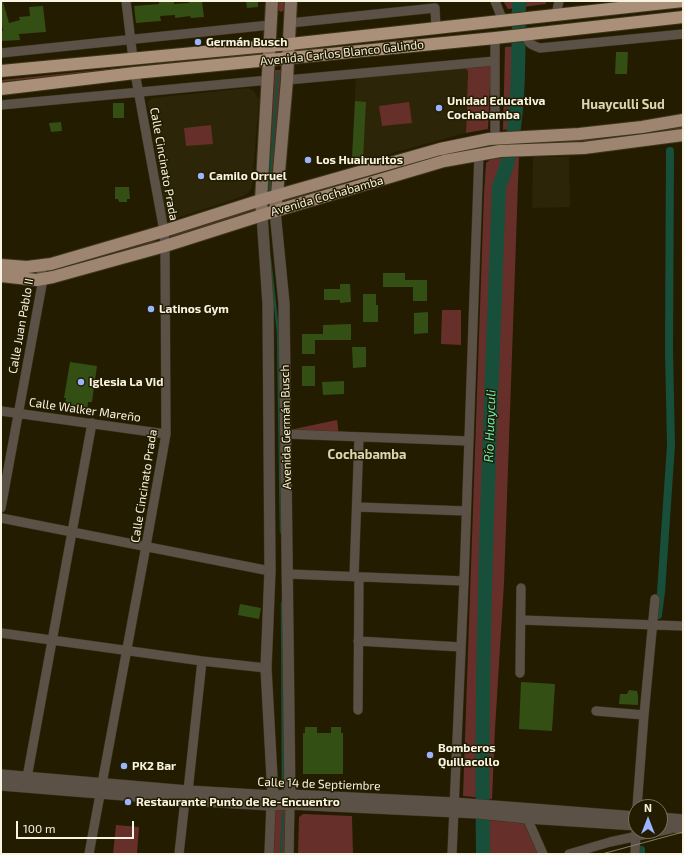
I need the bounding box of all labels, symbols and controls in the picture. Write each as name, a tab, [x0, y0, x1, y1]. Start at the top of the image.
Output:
place label: Germán Busch	[206, 35, 287, 49]
marker: Germán Busch	[193, 37, 203, 47]
street label: Avenida Carlos Blanco Galindo	[259, 37, 425, 69]
place label: Unidad Educativa Cochabamba	[447, 94, 545, 122]
district label: Huayculli Sud	[581, 97, 665, 113]
marker: Unidad Educativa Cochabamba	[434, 103, 444, 113]
street label: Calle Cincinato Prada	[147, 106, 181, 222]
place label: Los Huairuritos	[316, 153, 403, 167]
marker: Los Huairuritos	[303, 155, 313, 165]
place label: Camilo Orruel	[209, 169, 287, 183]
marker: Camilo Orruel	[196, 171, 206, 181]
street label: Avenida Cochabamba	[269, 173, 385, 219]
street label: Calle Juan Pablo II	[6, 277, 36, 375]
place label: Latinos Gym	[159, 302, 229, 316]
marker: Latinos Gym	[146, 304, 156, 314]
street label: Avenida Germán Busch	[278, 364, 294, 490]
place label: Iglesia La Vid	[89, 375, 163, 389]
marker: Iglesia La Vid	[76, 377, 86, 387]
water label: Río Huayculi	[481, 389, 499, 463]
street label: Calle Walker Mareño	[28, 395, 142, 425]
street label: Calle Cincinato Prada	[128, 428, 160, 544]
district label: Cochabamba	[328, 447, 406, 463]
place label: Bomberos Quillacollo	[438, 741, 499, 769]
marker: Bomberos Quillacollo	[425, 750, 435, 760]
place label: PK2 Bar	[132, 759, 176, 773]
marker: PK2 Bar	[119, 761, 129, 771]
street label: Calle 14 de Septiembre	[257, 775, 381, 793]
place label: Restaurante Punto de Re-Encuentro	[136, 795, 340, 809]
marker: Restaurante Punto de Re-Encuentro	[123, 797, 133, 807]
north arrow	[628, 799, 668, 839]
text: N	[644, 801, 652, 814]
scale bar	[18, 813, 136, 839]
text: 100 m	[23, 821, 55, 835]

